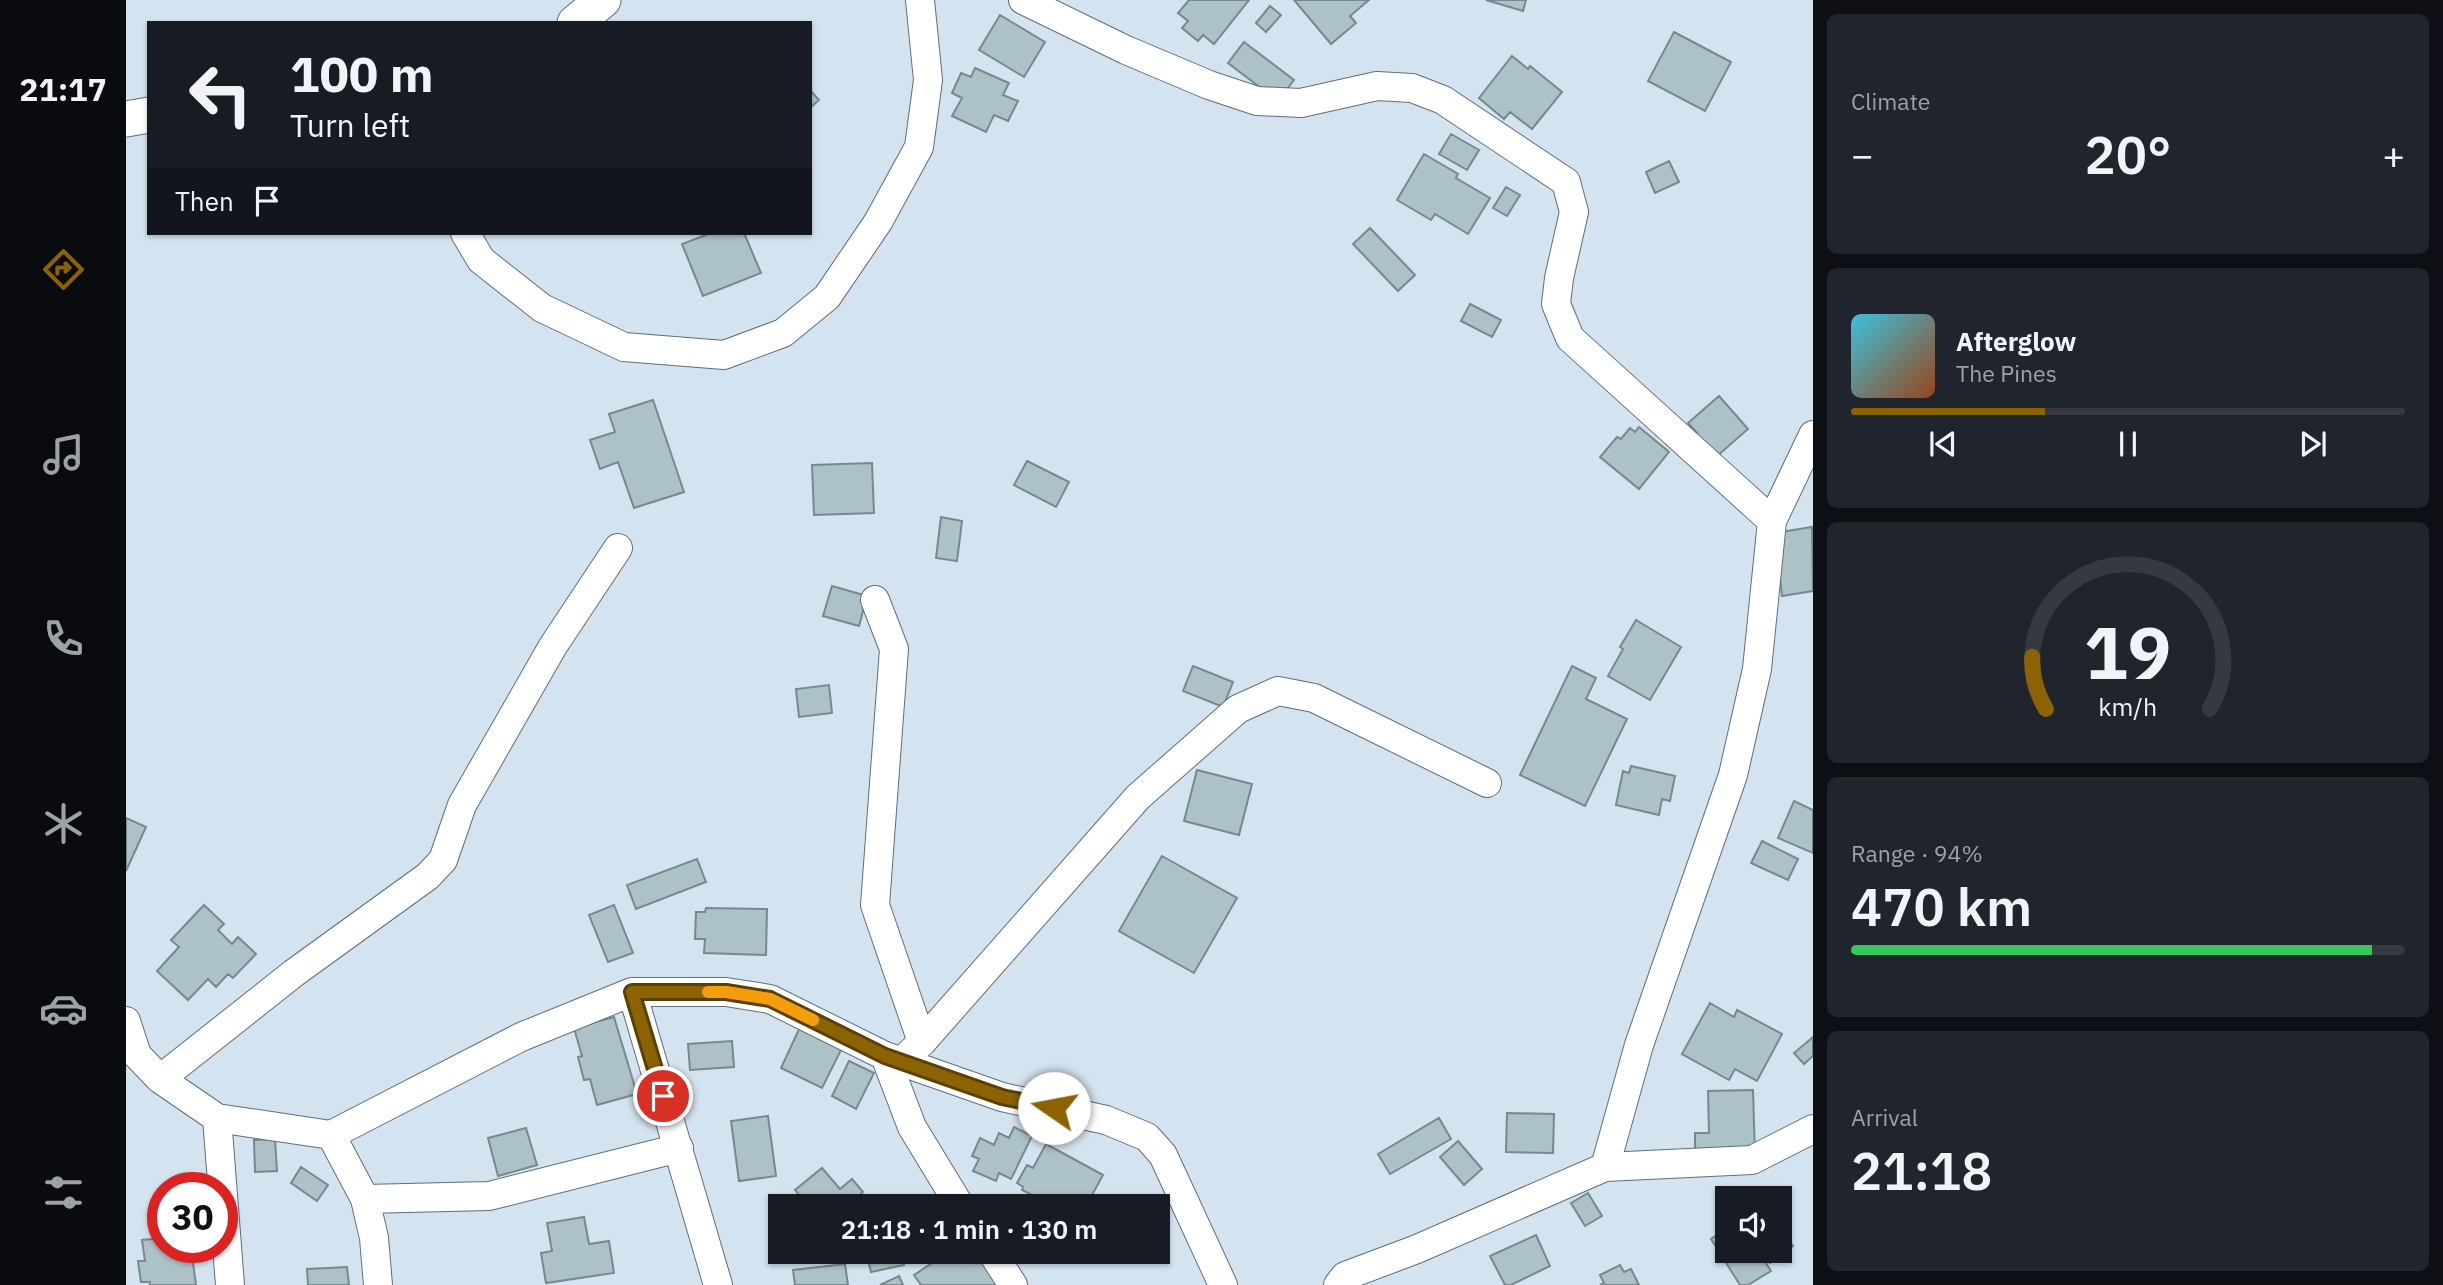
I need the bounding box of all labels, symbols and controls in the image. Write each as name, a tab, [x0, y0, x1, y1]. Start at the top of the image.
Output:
text: 100 m	[290, 42, 434, 105]
icon: left	[175, 49, 266, 140]
text: 21:17	[19, 68, 107, 110]
text: Climate	[1851, 86, 1930, 116]
text: Turn left	[290, 104, 410, 146]
text: 20°	[2085, 121, 2171, 188]
text: −	[1851, 130, 1874, 179]
text: +	[2382, 130, 2405, 179]
icon: arrive	[248, 182, 286, 220]
text: Then	[175, 184, 234, 218]
icon: directions	[39, 245, 88, 294]
text: Afterglow	[1956, 324, 2076, 358]
text: The Pines	[1956, 358, 2057, 388]
icon: previous	[1924, 425, 1962, 463]
icon: pause	[2109, 425, 2147, 463]
icon: next	[2294, 425, 2332, 463]
icon: music	[39, 430, 88, 479]
text: 19	[2084, 604, 2172, 699]
icon: phone	[39, 614, 88, 663]
text: km/h	[2099, 689, 2157, 722]
icon: climate	[39, 799, 88, 848]
text: Range · 94%	[1851, 838, 1983, 868]
text: 470 km	[1851, 873, 2032, 940]
icon: car	[39, 984, 88, 1033]
pin	[633, 1066, 693, 1126]
position arrow	[1017, 1071, 1091, 1145]
icon: arrive	[644, 1077, 682, 1115]
text: Arrival	[1851, 1102, 1918, 1132]
text: 21:18	[1851, 1137, 1992, 1204]
icon: filters	[39, 1168, 88, 1217]
speed limit sign: 30	[147, 1172, 238, 1263]
map controls	[1715, 1186, 1792, 1263]
button: sound	[1715, 1186, 1792, 1263]
text: 21:18 · 1 min · 130 m	[841, 1212, 1097, 1246]

